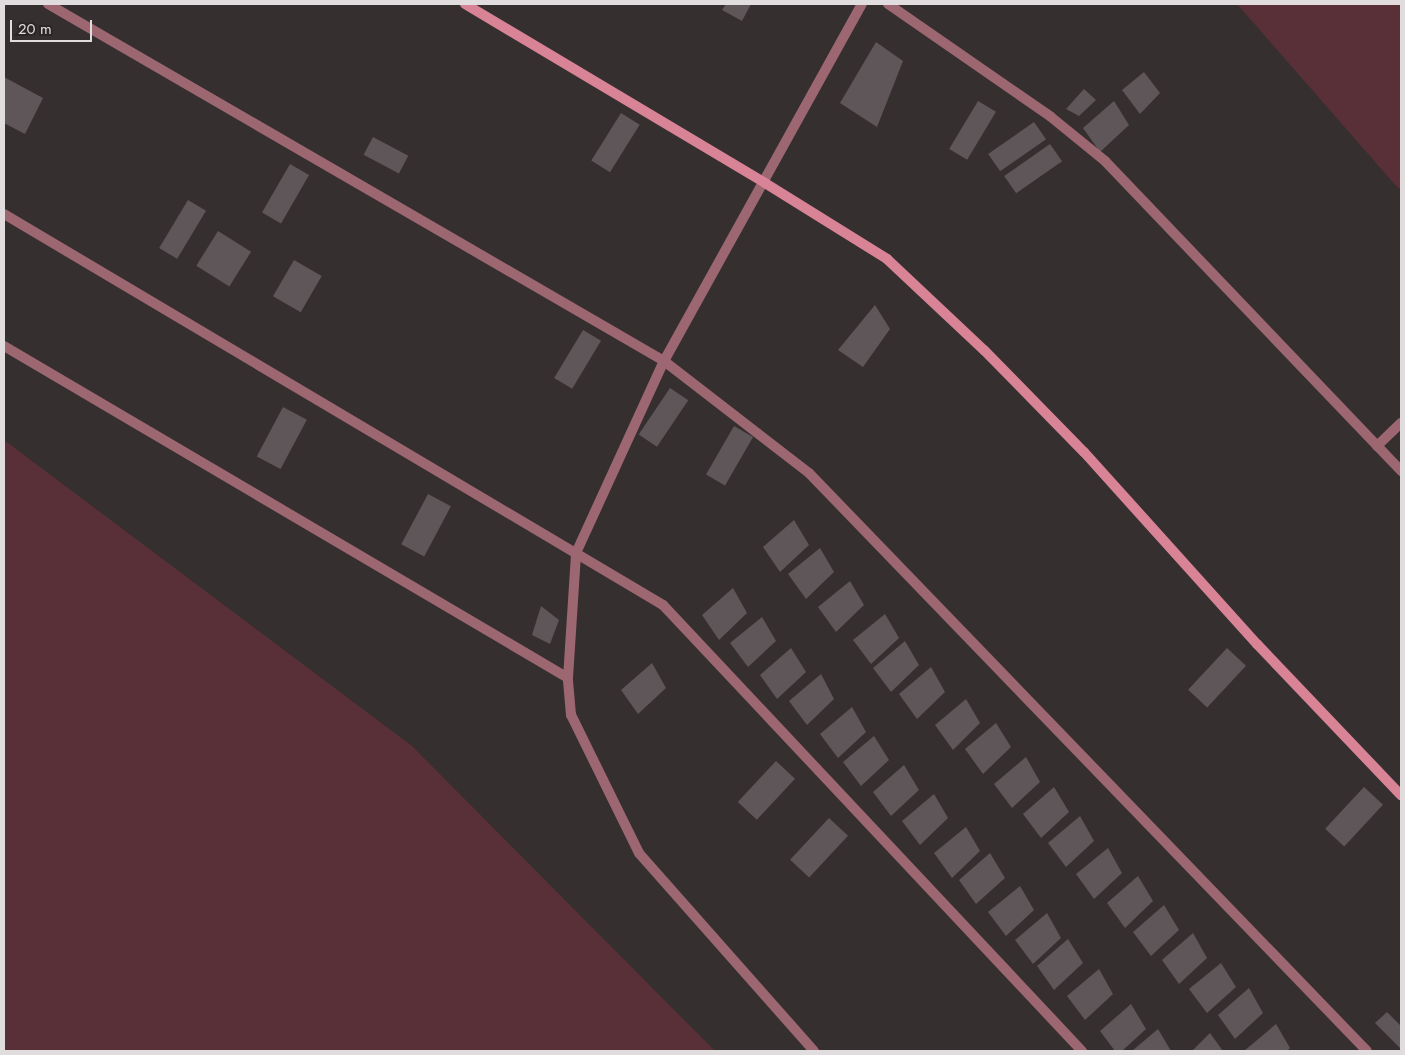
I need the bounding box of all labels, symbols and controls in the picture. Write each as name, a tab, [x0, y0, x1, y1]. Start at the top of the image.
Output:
scale bar	[12, 10, 95, 42]
text: 20 m	[18, 18, 52, 40]

